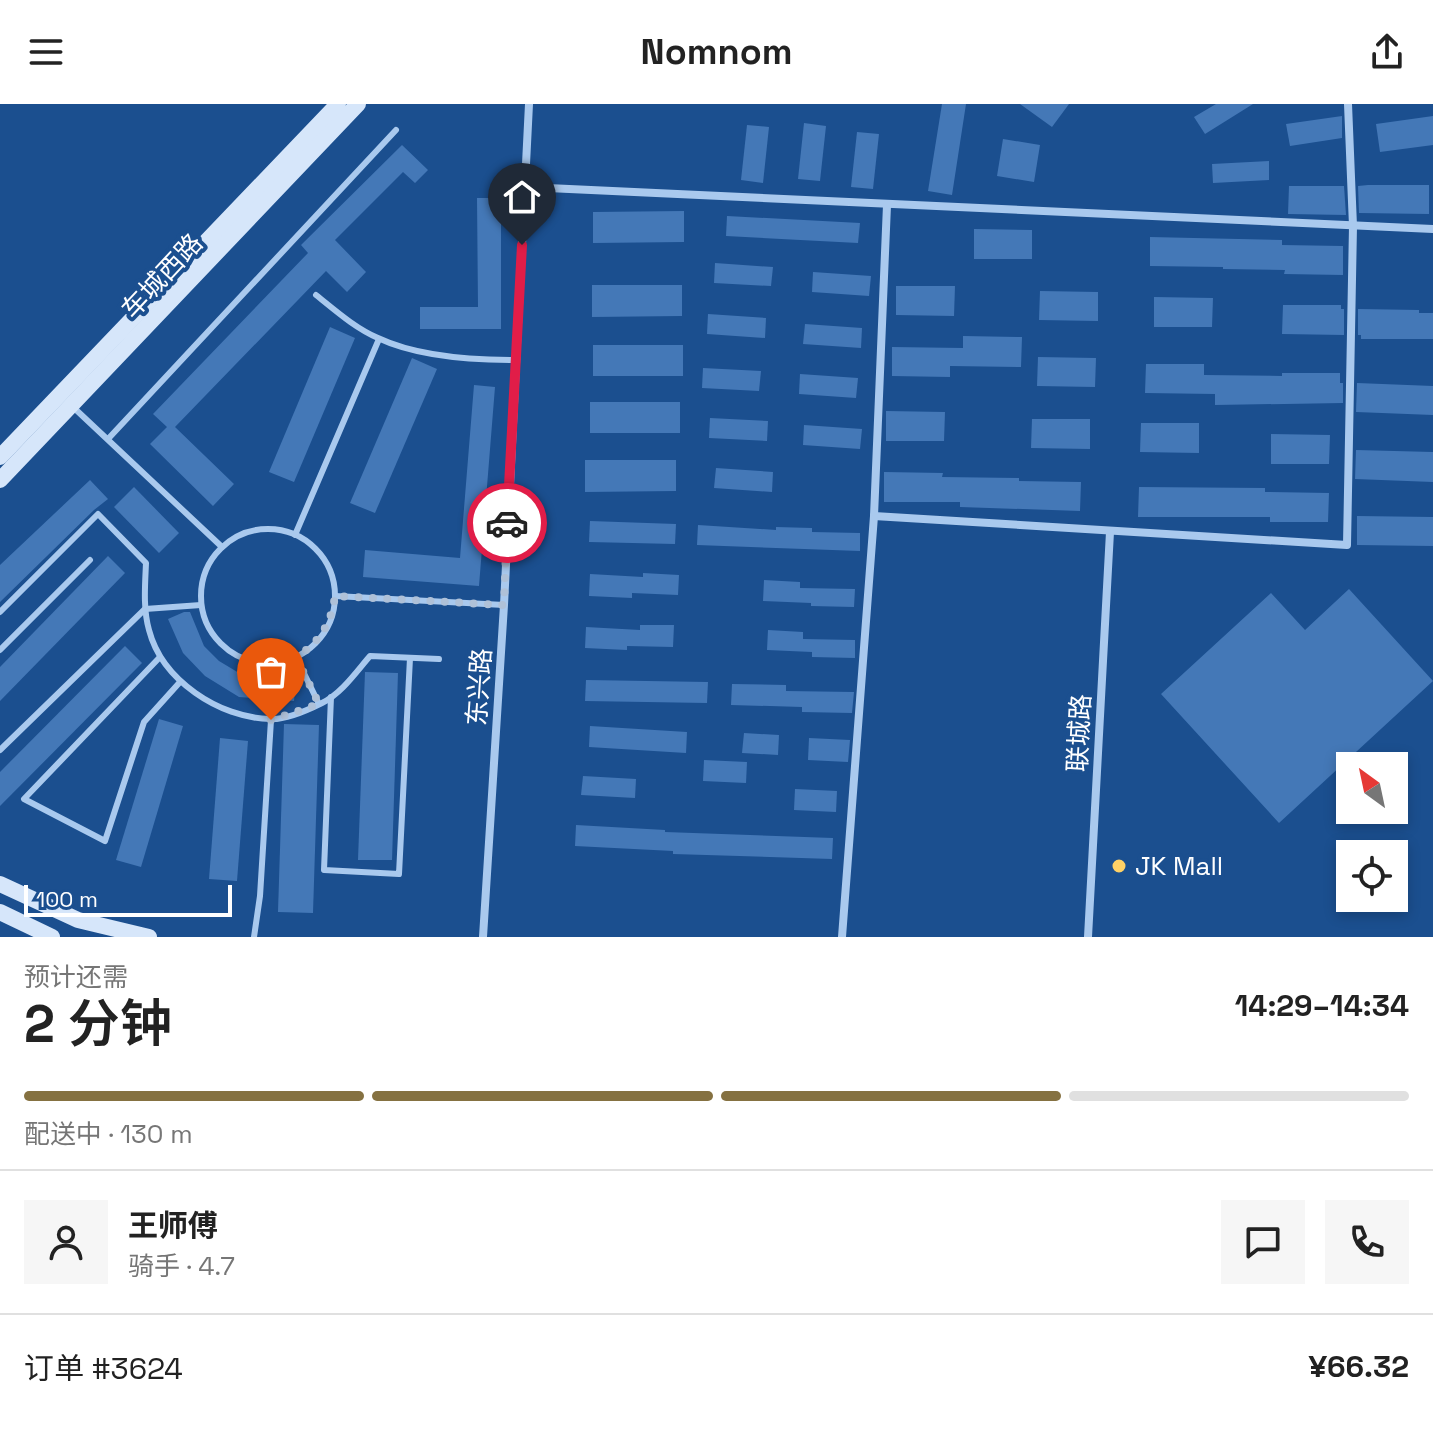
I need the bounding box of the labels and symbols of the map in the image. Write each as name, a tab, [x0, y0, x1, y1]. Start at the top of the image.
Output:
pin	[488, 163, 556, 245]
street label: 车城西路	[114, 226, 210, 326]
courier	[467, 483, 547, 563]
pin	[237, 638, 305, 720]
street label: 东兴路	[459, 647, 499, 727]
street label: 联城路	[1060, 693, 1098, 773]
north arrow	[1336, 752, 1408, 824]
place label: JK Mall	[1135, 849, 1223, 883]
marker: JK Mall	[1110, 857, 1128, 875]
scale bar	[24, 881, 232, 917]

